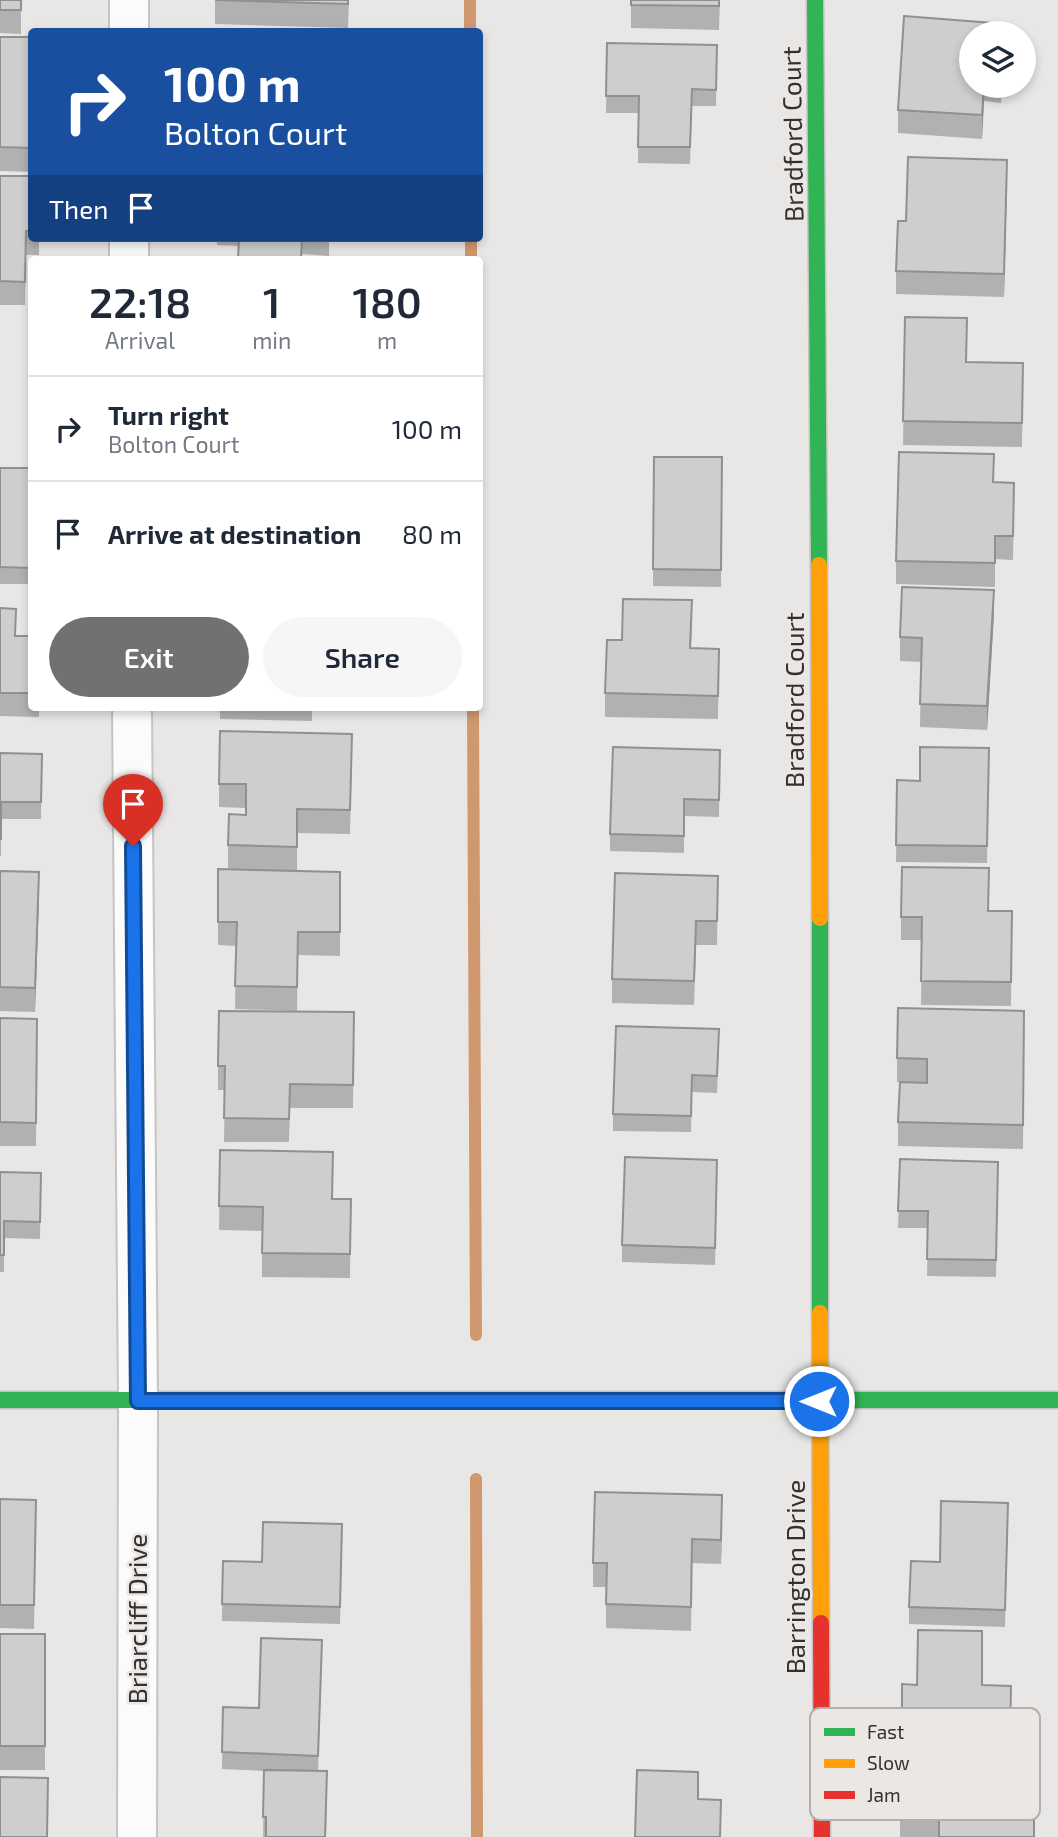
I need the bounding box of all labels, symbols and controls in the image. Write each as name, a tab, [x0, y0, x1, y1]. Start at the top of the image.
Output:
map controls	[959, 21, 1036, 98]
button: layers	[959, 21, 1036, 98]
street label: Bradford Court	[774, 46, 809, 222]
text: 100 m	[164, 53, 301, 112]
icon: right	[49, 56, 140, 147]
text: Bolton Court	[164, 113, 347, 151]
icon: arrive	[122, 189, 160, 227]
text: Then	[49, 193, 108, 224]
text: 22:18	[89, 276, 191, 326]
text: 1	[263, 276, 281, 326]
text: 180	[352, 276, 422, 326]
text: Arrival	[105, 326, 175, 354]
text: min	[252, 326, 291, 354]
text: m	[377, 326, 397, 354]
text: Turn right	[108, 399, 229, 430]
icon: right	[49, 410, 87, 448]
text: 100 m	[392, 413, 462, 444]
text: Bolton Court	[108, 430, 240, 458]
icon: arrive	[49, 515, 87, 553]
text: Arrive at destination	[108, 518, 361, 549]
text: 80 m	[402, 518, 462, 549]
street label: Bradford Court	[778, 612, 809, 788]
button: Exit	[49, 617, 249, 697]
button: Share	[263, 617, 462, 697]
pin	[103, 774, 163, 846]
icon: arrive	[114, 785, 152, 823]
position arrow	[782, 1364, 856, 1438]
street label: Barrington Drive	[779, 1480, 810, 1674]
street label: Briarcliff Drive	[121, 1534, 152, 1704]
legend	[810, 1708, 1040, 1820]
text: Fast	[867, 1720, 904, 1743]
text: Slow	[867, 1751, 910, 1774]
text: Jam	[867, 1783, 901, 1806]

